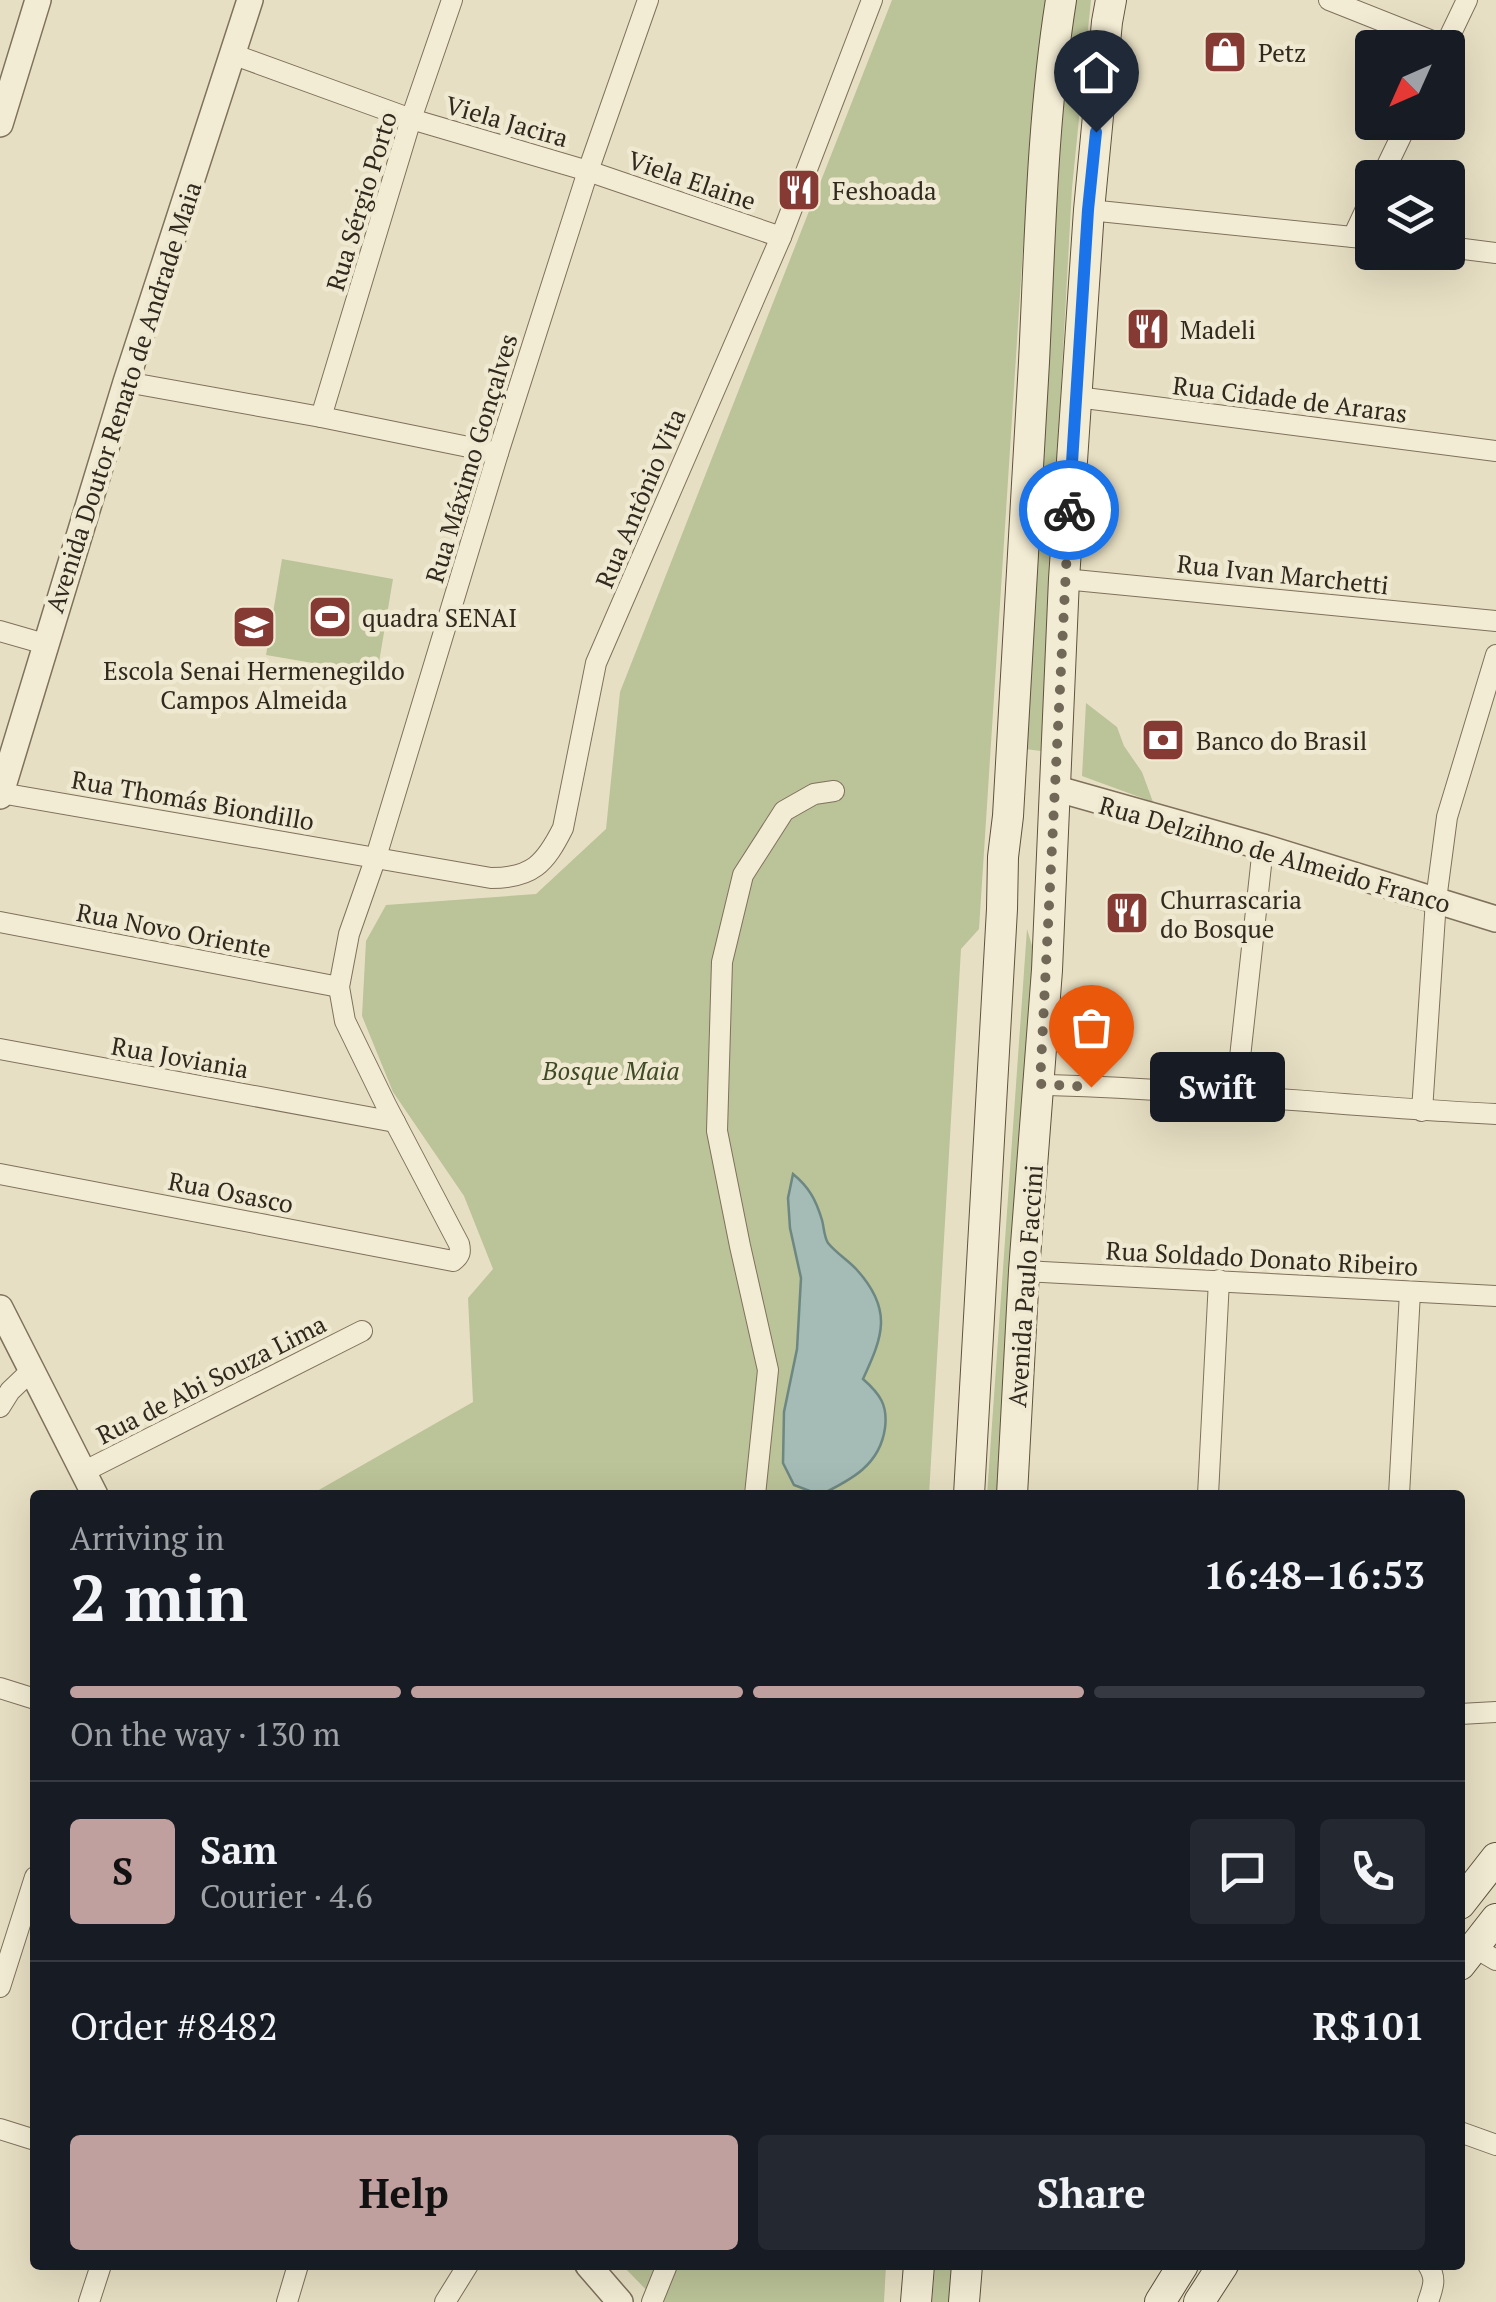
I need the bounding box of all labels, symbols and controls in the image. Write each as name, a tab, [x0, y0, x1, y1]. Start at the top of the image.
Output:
shop icon: Petz	[1202, 29, 1248, 75]
pin	[1054, 30, 1139, 133]
north arrow	[1355, 30, 1465, 140]
map controls	[1355, 30, 1465, 270]
place label: Petz	[1258, 36, 1306, 69]
icon: home	[1069, 45, 1124, 100]
street label: Viela Jacira	[442, 88, 572, 154]
street label: Rua Sérgio Porto	[318, 107, 404, 295]
street label: Viela Elaine	[624, 143, 760, 217]
button: layers	[1355, 160, 1465, 270]
restaurant icon: Feshoada	[776, 167, 822, 213]
place label: Feshoada	[832, 174, 937, 207]
street label: Avenida Doutor Renato de Andrade Maia	[38, 177, 209, 617]
restaurant icon: Madeli	[1125, 306, 1171, 352]
place label: Madeli	[1180, 313, 1256, 346]
street label: Rua Máximo Gonçalves	[417, 330, 525, 586]
street label: Rua Cidade de Araras	[1171, 368, 1409, 430]
street label: Rua Antônio Vita	[587, 403, 693, 593]
courier	[1019, 460, 1119, 560]
icon: bike	[1042, 483, 1097, 538]
street label: Rua Ivan Marchetti	[1175, 546, 1391, 602]
sports icon: quadra SENAI	[307, 594, 353, 640]
place label: quadra SENAI	[362, 601, 517, 634]
school or university icon: Escola Senai Hermenegildo Campos Almeida	[231, 604, 277, 650]
place label: Escola Senai Hermenegildo Campos Almeida	[103, 654, 405, 716]
bank icon: Banco do Brasil	[1140, 717, 1186, 763]
place label: Banco do Brasil	[1196, 724, 1367, 757]
street label: Rua Thomás Biondillo	[69, 762, 317, 838]
street label: Rua Delzihno de Almeido Franco	[1096, 788, 1454, 920]
place label: Churrascaria do Bosque	[1160, 883, 1302, 945]
restaurant icon: Churrascaria do Bosque	[1104, 890, 1150, 936]
street label: Rua Novo Oriente	[74, 895, 274, 965]
pin	[1049, 985, 1134, 1088]
icon: bag	[1064, 1000, 1119, 1055]
street label: Rua Joviania	[109, 1029, 252, 1085]
callout: Swift	[1151, 1052, 1286, 1122]
park label: Bosque Maia	[541, 1054, 680, 1087]
text: Swift	[1178, 1066, 1257, 1108]
street label: Rua Osasco	[166, 1164, 296, 1220]
street label: Avenida Paulo Faccini	[1000, 1164, 1050, 1408]
street label: Rua Soldado Donato Ribeiro	[1105, 1233, 1419, 1283]
street label: Rua de Abi Souza Lima	[91, 1307, 332, 1451]
text: Arriving in	[70, 1517, 224, 1559]
text: 16:48–16:53	[1203, 1550, 1425, 1600]
text: 2 min	[70, 1553, 248, 1640]
text: On the way · 130 m	[70, 1713, 340, 1755]
button: chat	[1190, 1819, 1295, 1924]
button: phone	[1320, 1819, 1425, 1924]
text: Sam	[200, 1825, 277, 1875]
text: S	[112, 1846, 133, 1896]
text: Courier · 4.6	[200, 1875, 372, 1917]
text: Order #8482	[70, 2001, 278, 2051]
text: R$101	[1313, 2001, 1425, 2051]
button: Help	[70, 2135, 738, 2250]
button: Share	[758, 2135, 1425, 2250]

